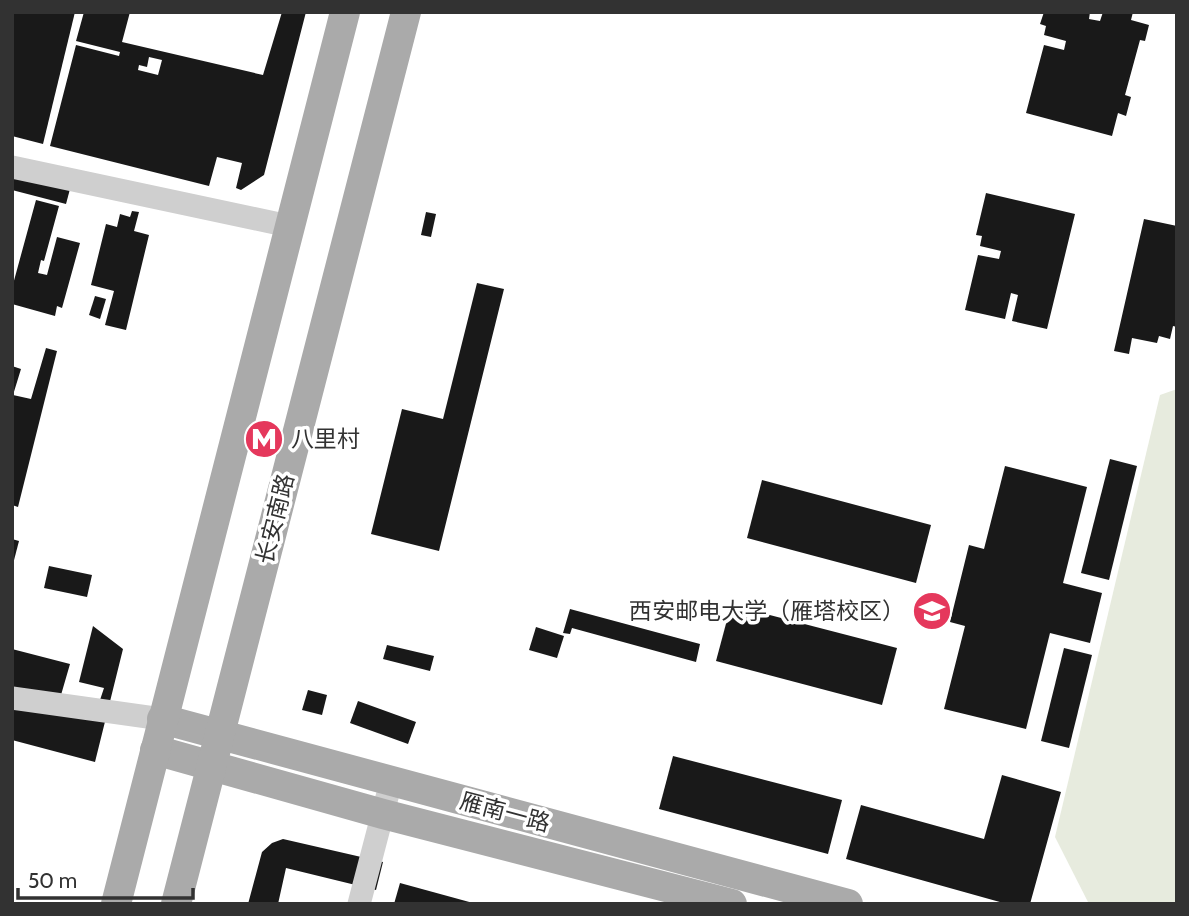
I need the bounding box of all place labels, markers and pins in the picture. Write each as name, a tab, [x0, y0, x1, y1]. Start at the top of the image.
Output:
metro station icon: 八里村	[243, 418, 285, 460]
place label: 八里村	[291, 425, 360, 453]
school or university icon: 西安邮电大学（雁塔校区）	[911, 590, 953, 632]
place label: 西安邮电大学（雁塔校区）	[629, 597, 905, 625]

